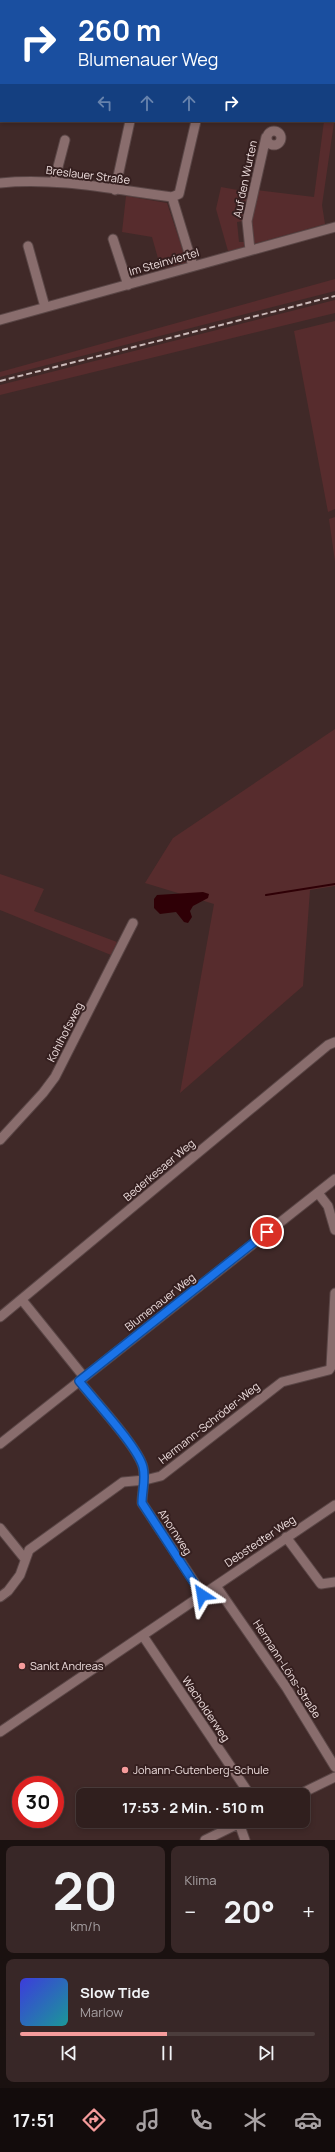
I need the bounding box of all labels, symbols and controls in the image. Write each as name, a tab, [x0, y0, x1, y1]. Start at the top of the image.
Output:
text: 260 m	[78, 11, 161, 49]
icon: right	[12, 16, 64, 68]
text: Blumenauer Weg	[78, 47, 218, 71]
icon: left	[94, 92, 116, 114]
icon: ahead	[136, 92, 158, 114]
icon: ahead	[178, 92, 200, 114]
icon: right	[220, 92, 242, 114]
street label: Auf den Wurten	[229, 139, 260, 219]
street label: Breslauer Straße	[45, 162, 132, 187]
street label: Im Steinviertel	[127, 244, 201, 279]
street label: Kohlhofsweg	[43, 999, 86, 1064]
street label: Bederkesaer Weg	[120, 1135, 198, 1204]
pin	[250, 1215, 284, 1249]
icon: arrive	[256, 1221, 278, 1243]
street label: Blumenauer Weg	[121, 1269, 198, 1334]
street label: Hermann-Schröder-Weg	[155, 1378, 262, 1467]
street label: Ahornweg	[155, 1506, 196, 1557]
street label: Debstedter Weg	[221, 1511, 298, 1570]
position arrow	[181, 1574, 223, 1616]
street label: Hermann-Löns-Straße	[250, 1617, 325, 1721]
place label: Sankt Andreas	[30, 1658, 104, 1673]
marker: Sankt Andreas	[17, 1661, 27, 1671]
street label: Wacholderweg	[179, 1673, 234, 1744]
place label: Johann-Gutenberg-Schule	[133, 1762, 270, 1777]
marker: Johann-Gutenberg-Schule	[120, 1765, 130, 1775]
speed limit sign: 30	[12, 1776, 64, 1828]
text: 17:53 · 2 Min. · 510 m	[122, 1797, 264, 1818]
text: 20	[53, 1855, 118, 1926]
text: Klima	[185, 1871, 217, 1889]
text: 20°	[224, 1891, 275, 1932]
text: −	[185, 1897, 196, 1927]
text: +	[302, 1897, 315, 1927]
text: km/h	[70, 1917, 100, 1935]
text: Slow Tide	[80, 1982, 150, 2003]
text: Marlow	[80, 2003, 123, 2021]
icon: previous	[58, 2042, 80, 2064]
icon: pause	[156, 2042, 178, 2064]
icon: next	[255, 2042, 277, 2064]
icon: directions	[80, 2106, 108, 2134]
icon: music	[134, 2106, 162, 2134]
icon: phone	[187, 2106, 215, 2134]
icon: climate	[241, 2106, 269, 2134]
icon: car	[294, 2106, 322, 2134]
text: 17:51	[13, 2108, 55, 2132]

